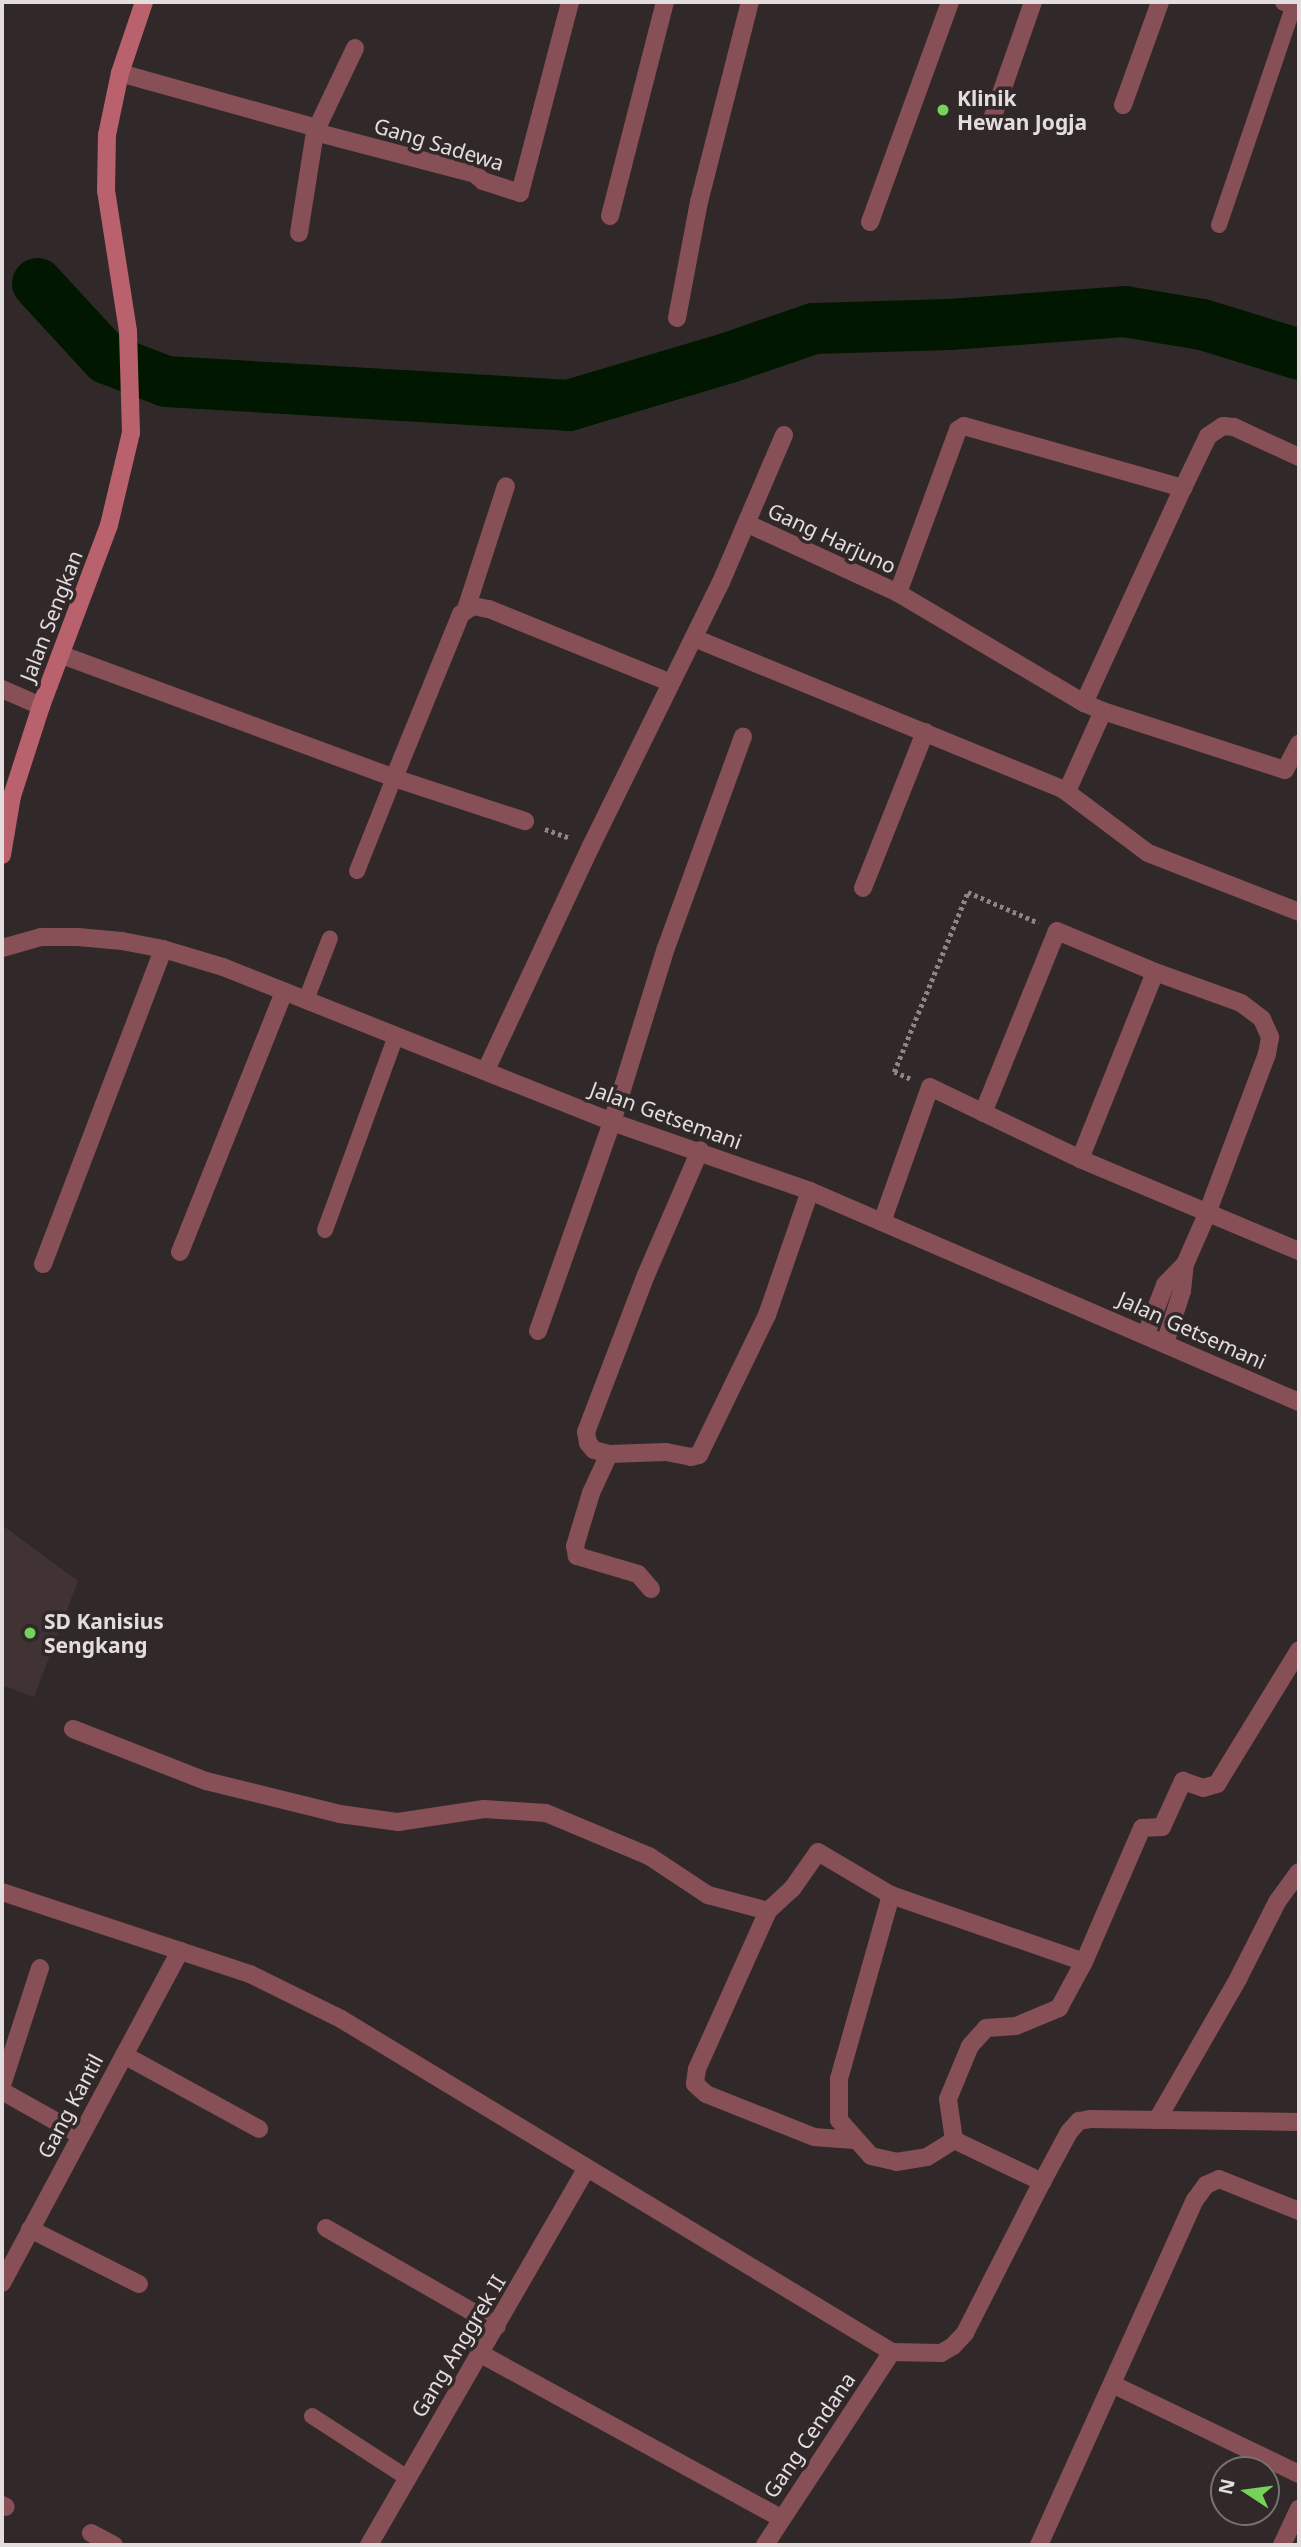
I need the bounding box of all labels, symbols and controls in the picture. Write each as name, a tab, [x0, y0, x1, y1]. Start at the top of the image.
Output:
place label: Klinik Hewan Jogja	[957, 85, 1087, 135]
marker: Klinik Hewan Jogja	[935, 102, 951, 118]
street label: Gang Sadewa	[371, 112, 507, 176]
street label: Gang Harjuno	[764, 497, 900, 579]
street label: Jalan Sengkan	[14, 547, 88, 685]
street label: Jalan Getsemani	[587, 1076, 745, 1154]
street label: Jalan Getsemani	[1114, 1286, 1270, 1374]
place label: SD Kanisius Sengkang	[44, 1608, 164, 1658]
marker: SD Kanisius Sengkang	[22, 1625, 38, 1641]
street label: Gang Kantil	[32, 2049, 108, 2163]
street label: Gang Anggrek II	[406, 2270, 510, 2422]
street label: Gang Cendana	[758, 2367, 860, 2503]
north arrow	[1210, 2456, 1280, 2526]
text: N	[1212, 2476, 1241, 2497]

